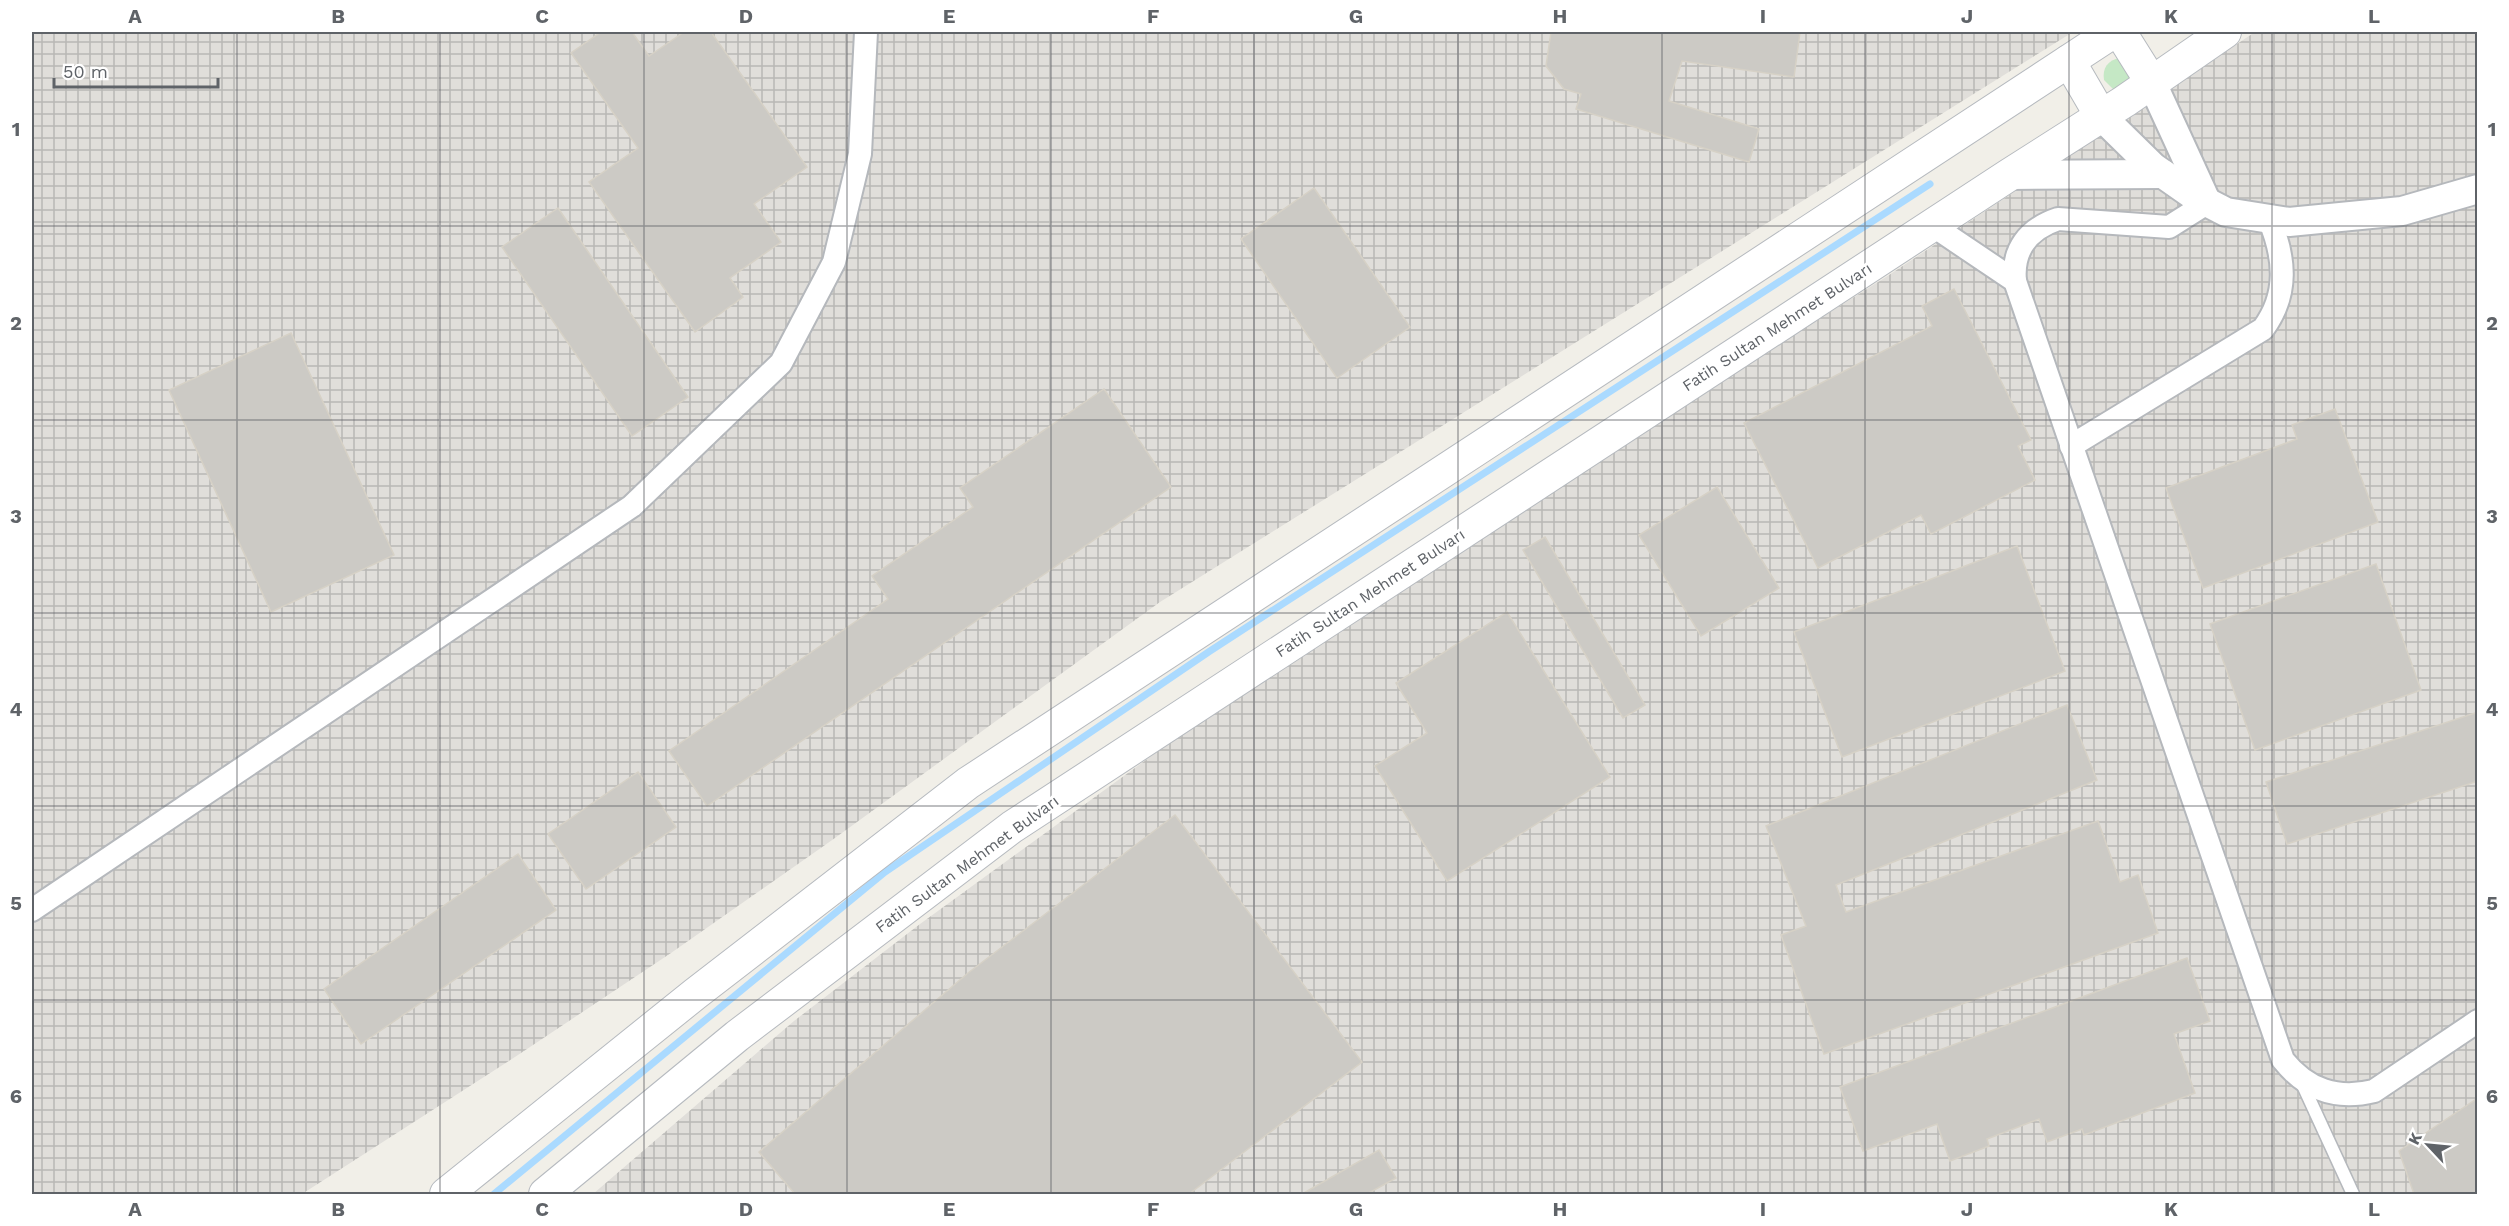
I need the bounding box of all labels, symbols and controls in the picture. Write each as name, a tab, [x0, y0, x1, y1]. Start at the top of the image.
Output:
text: A	[128, 4, 142, 28]
text: B	[331, 4, 345, 28]
text: C	[535, 4, 549, 28]
text: D	[739, 4, 753, 28]
text: E	[943, 4, 955, 28]
text: F	[1147, 4, 1159, 28]
text: G	[1349, 4, 1363, 28]
text: H	[1553, 4, 1567, 28]
text: I	[1760, 4, 1766, 28]
text: J	[1961, 4, 1973, 28]
text: K	[2164, 4, 2178, 28]
text: L	[2368, 4, 2380, 28]
scale bar	[54, 51, 218, 89]
text: 50 m	[63, 61, 108, 82]
text: 1	[12, 117, 20, 141]
text: 1	[2488, 117, 2496, 141]
street label: Fatih Sultan Mehmet Bulvarı	[1679, 259, 1875, 395]
text: 2	[10, 311, 22, 335]
text: 2	[2486, 311, 2498, 335]
text: 3	[10, 504, 22, 528]
text: 3	[2486, 504, 2498, 528]
street label: Fatih Sultan Mehmet Bulvarı	[1272, 525, 1468, 661]
text: 4	[10, 697, 23, 721]
text: 4	[2486, 697, 2499, 721]
street label: Fatih Sultan Mehmet Bulvarı	[872, 791, 1062, 937]
text: 5	[10, 891, 22, 915]
text: 5	[2486, 891, 2498, 915]
text: 6	[10, 1084, 22, 1108]
text: 6	[2486, 1084, 2498, 1108]
north arrow	[2398, 1115, 2458, 1175]
text: K	[2404, 1129, 2426, 1148]
text: A	[128, 1197, 142, 1221]
text: B	[331, 1197, 345, 1221]
text: C	[535, 1197, 549, 1221]
text: D	[739, 1197, 753, 1221]
text: E	[943, 1197, 955, 1221]
text: F	[1147, 1197, 1159, 1221]
text: G	[1349, 1197, 1363, 1221]
text: H	[1553, 1197, 1567, 1221]
text: I	[1760, 1197, 1766, 1221]
text: J	[1961, 1197, 1973, 1221]
text: K	[2164, 1197, 2178, 1221]
text: L	[2368, 1197, 2380, 1221]

